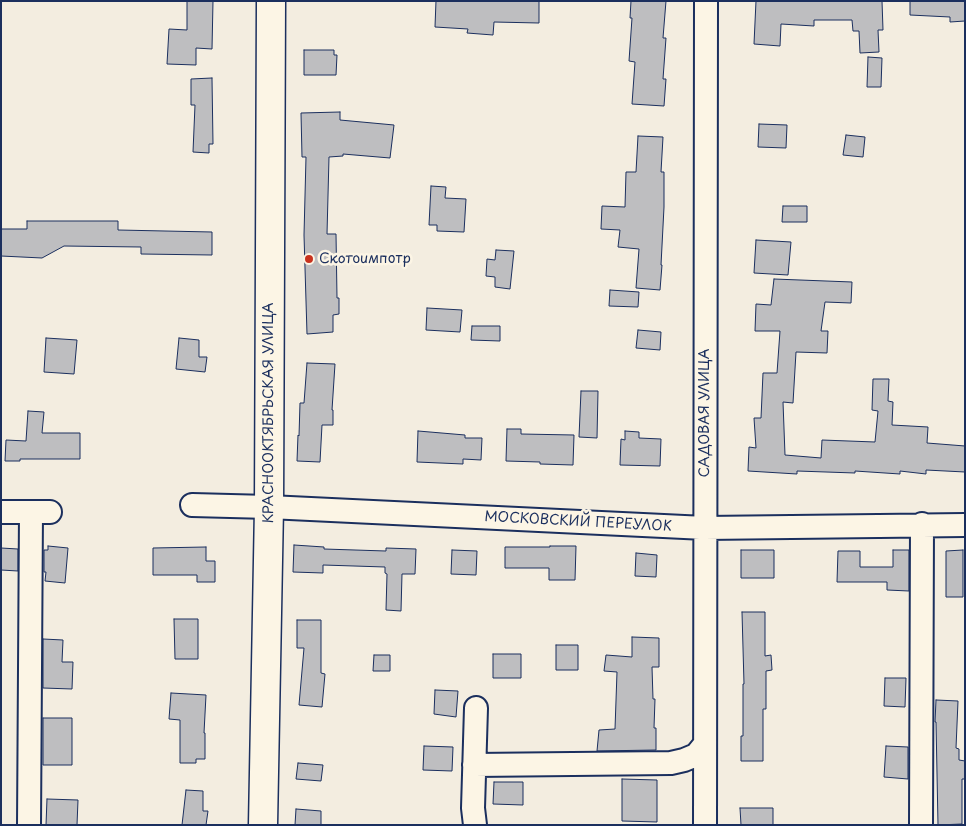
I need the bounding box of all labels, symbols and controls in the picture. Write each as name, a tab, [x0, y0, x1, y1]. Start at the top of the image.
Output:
place label: Скотоимпотр	[319, 251, 411, 267]
marker: Скотоимпотр	[303, 253, 315, 265]
street label: КРАСНООКТЯБРЬСКАЯ УЛИЦА	[261, 302, 277, 524]
street label: САДОВАЯ УЛИЦА	[697, 349, 713, 477]
street label: МОСКОВСКИЙ ПЕРЕУЛОК	[484, 509, 672, 535]

